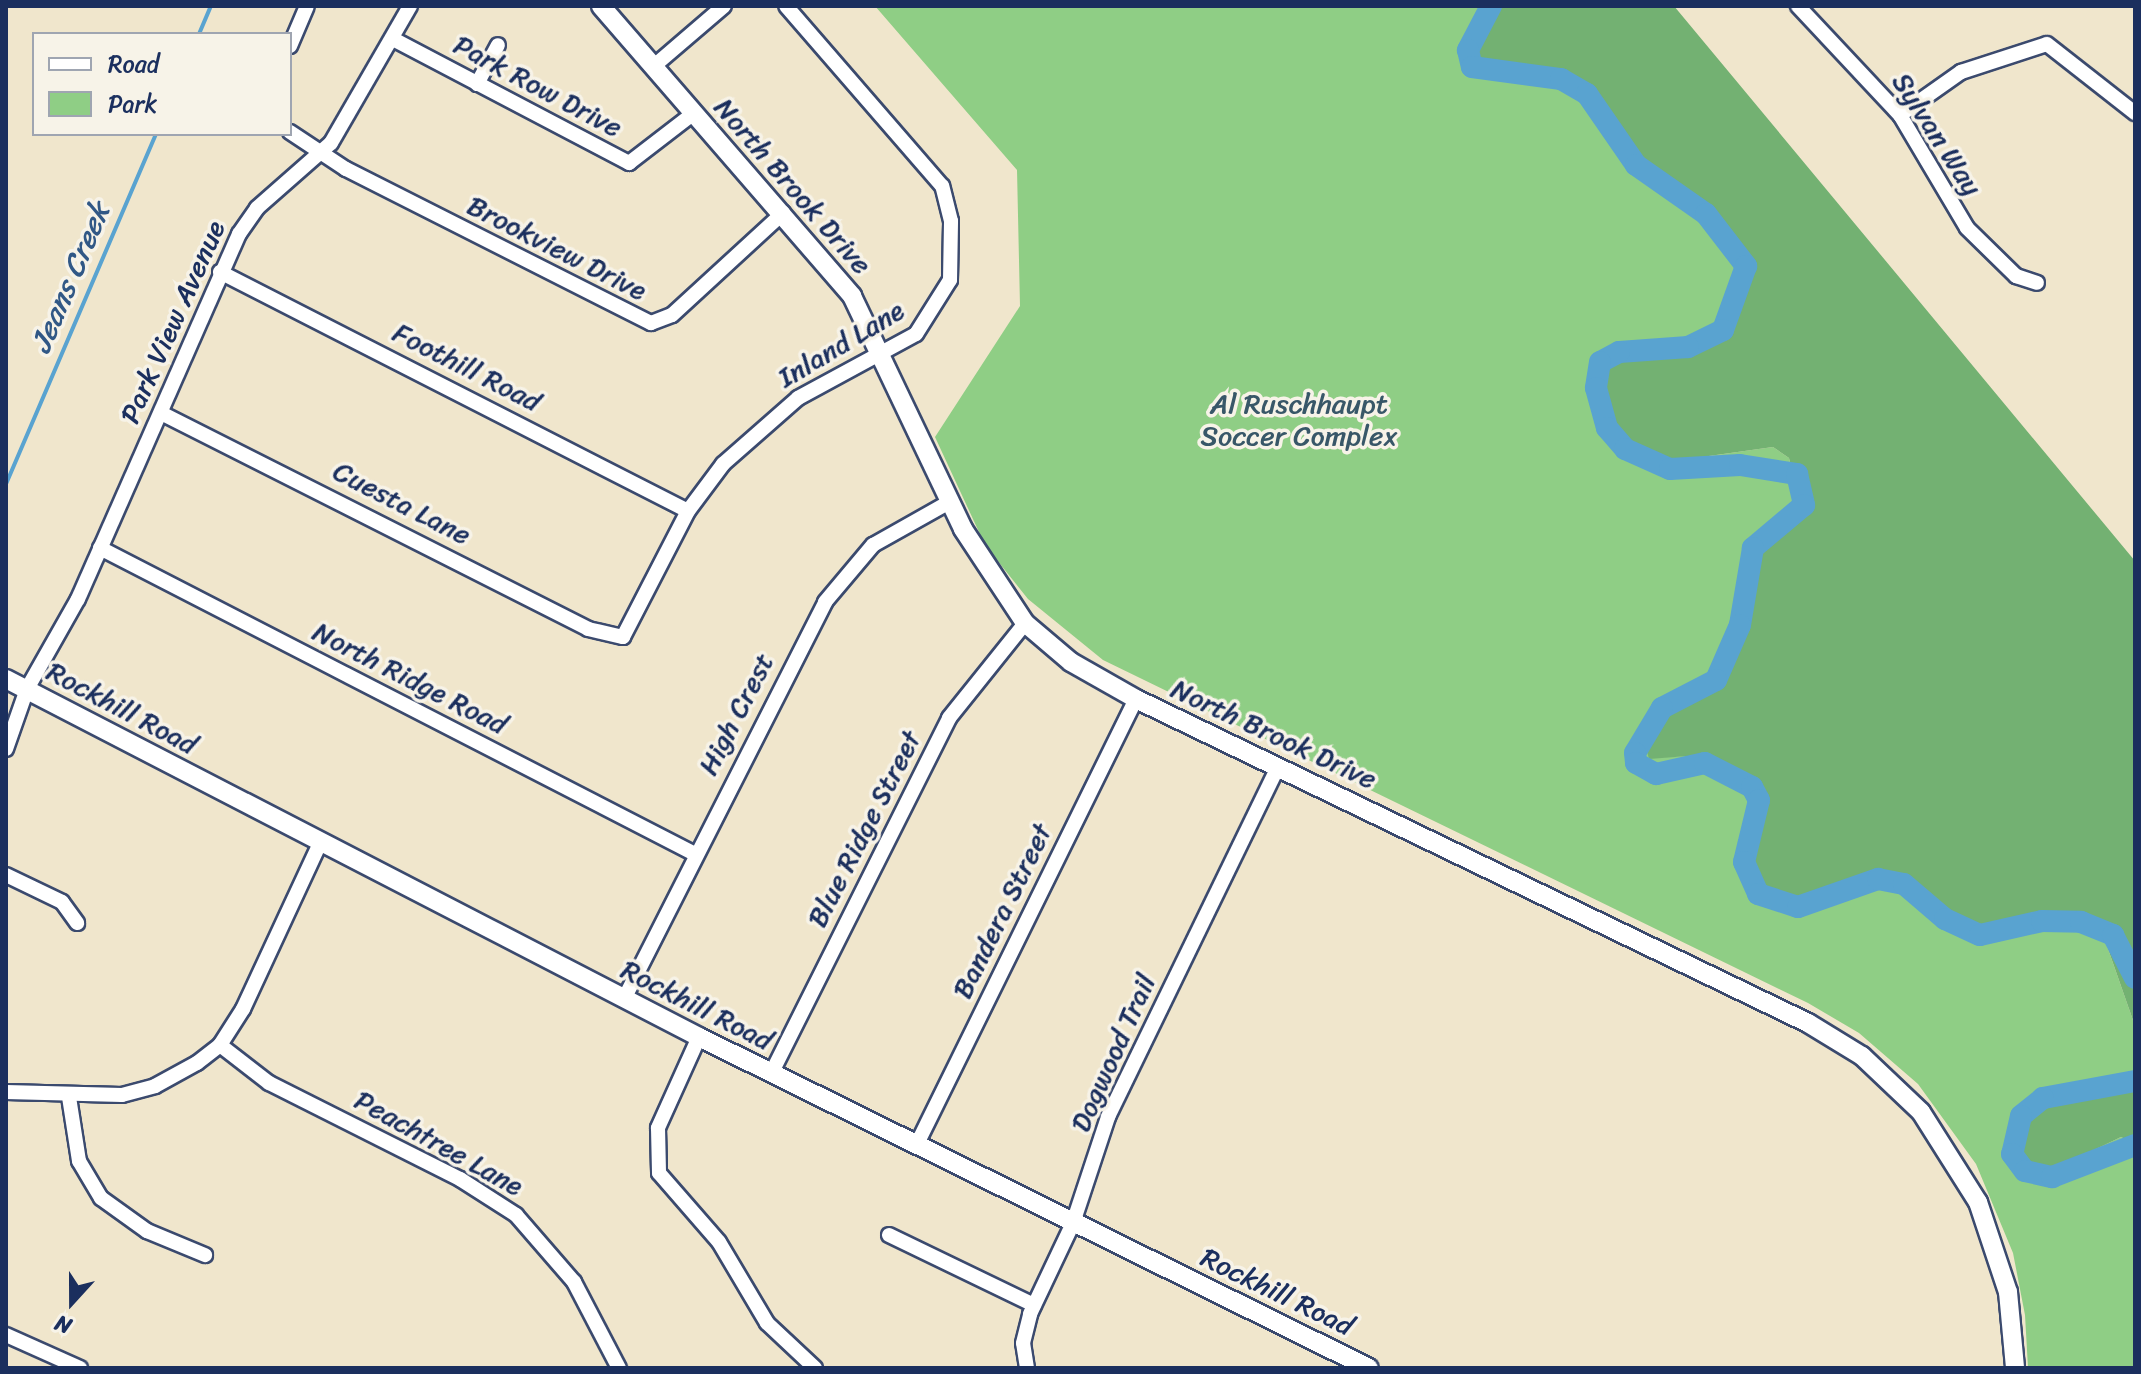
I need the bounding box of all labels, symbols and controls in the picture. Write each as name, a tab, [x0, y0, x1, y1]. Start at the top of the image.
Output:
street label: Park Row Drive	[448, 28, 628, 144]
legend	[32, 32, 292, 136]
text: Road	[108, 43, 159, 85]
street label: Sylvan Way	[1885, 66, 1989, 202]
text: Park	[108, 83, 157, 125]
street label: North Brook Drive	[707, 91, 879, 281]
street label: Brookview Drive	[461, 188, 653, 308]
water label: Jeans Creek	[22, 197, 118, 359]
street label: Park View Avenue	[113, 215, 233, 429]
street label: Inland Lane	[772, 293, 910, 395]
street label: Foothill Road	[387, 315, 547, 419]
park label: Al Ruschhaupt Soccer Complex	[1200, 387, 1398, 453]
street label: Cuesta Lane	[328, 454, 476, 552]
street label: North Ridge Road	[307, 614, 513, 742]
street label: High Crest	[691, 648, 781, 780]
street label: Rockhill Road	[41, 654, 203, 762]
street label: North Brook Drive	[1166, 672, 1382, 796]
street label: Blue Ridge Street	[799, 724, 929, 934]
street label: Bandera Street	[945, 818, 1059, 1004]
street label: Rockhill Road	[616, 952, 778, 1058]
street label: Dogwood Trail	[1063, 969, 1163, 1137]
street label: Peachtree Lane	[348, 1083, 530, 1203]
street label: Rockhill Road	[1195, 1241, 1359, 1343]
north arrow	[32, 1262, 112, 1342]
text: N	[49, 1304, 77, 1346]

